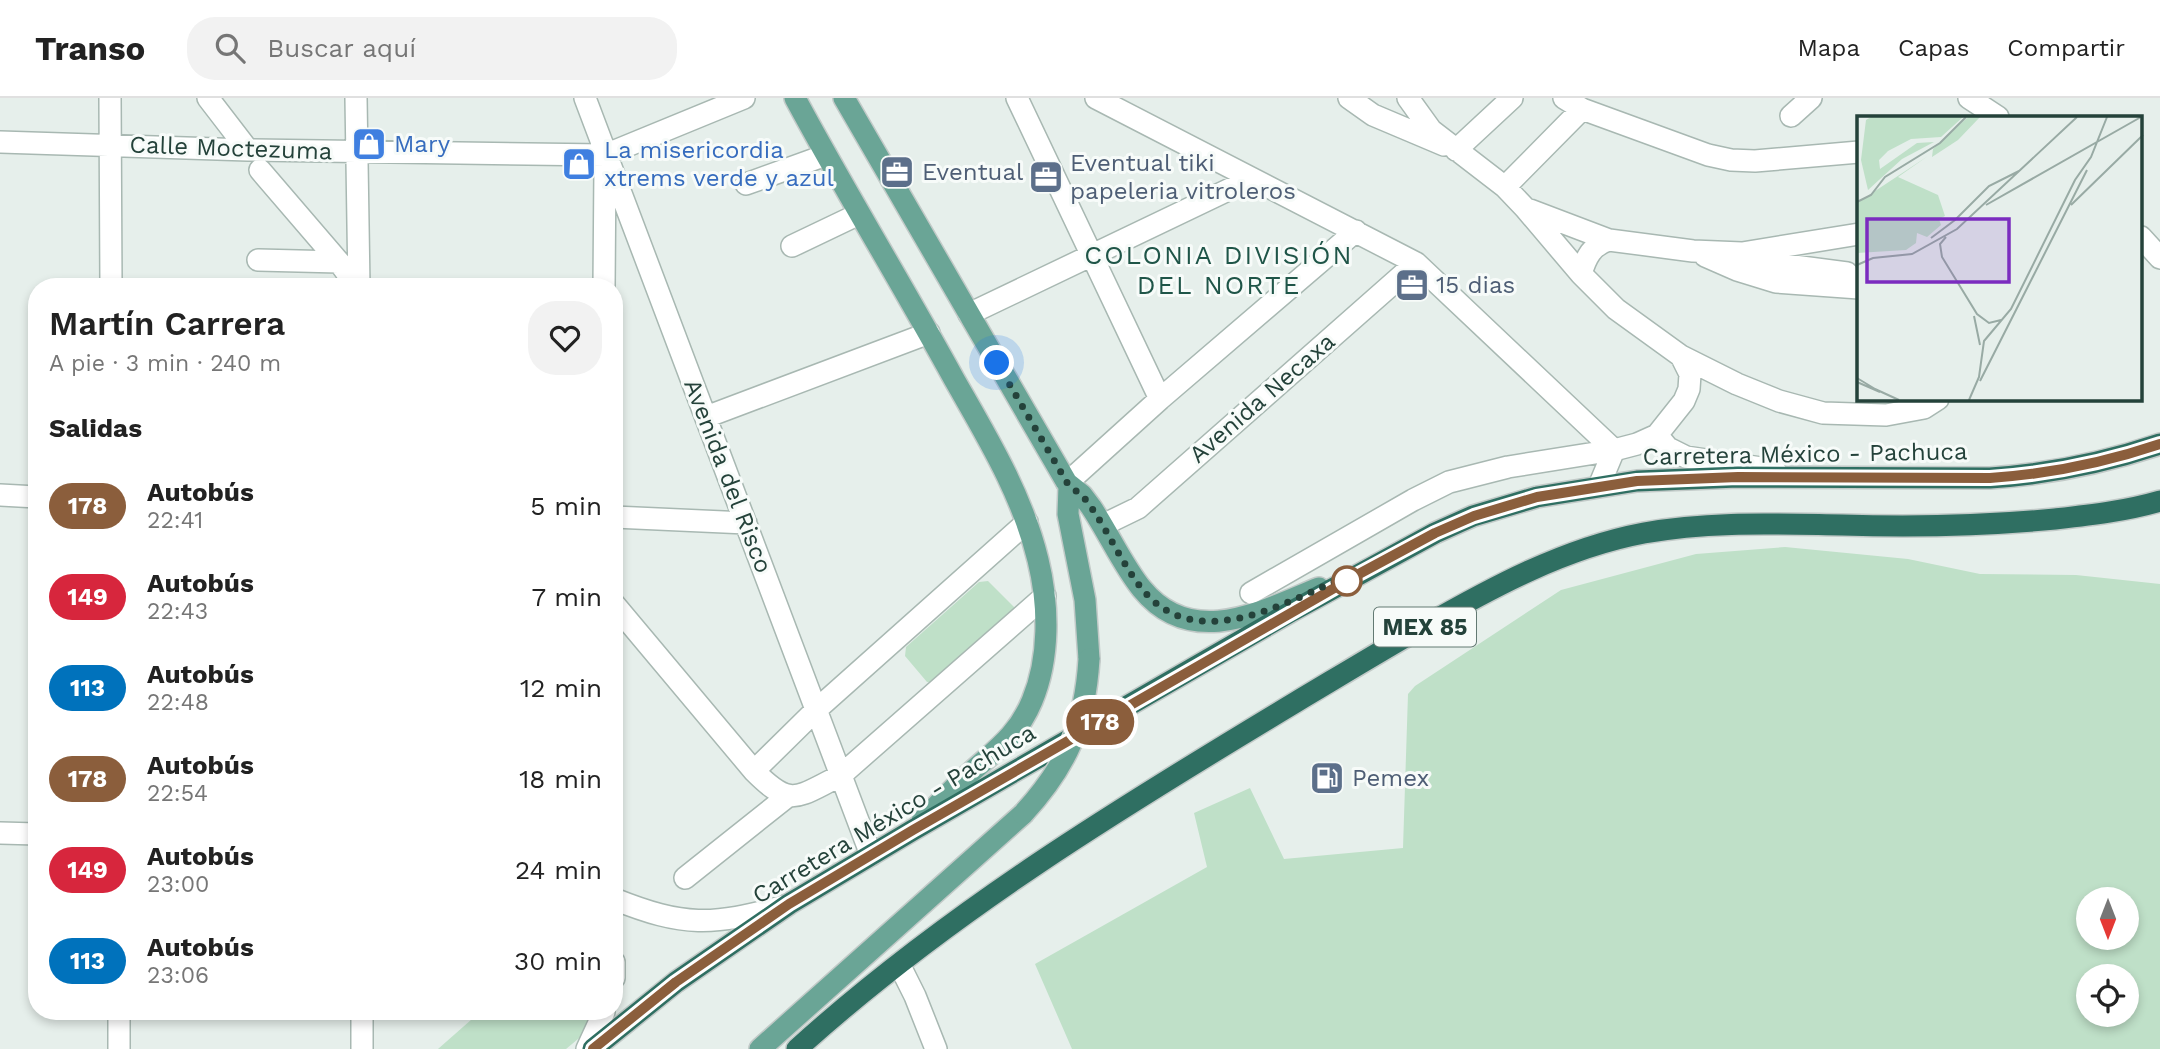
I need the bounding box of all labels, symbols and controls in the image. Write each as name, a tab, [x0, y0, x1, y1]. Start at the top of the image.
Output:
search box	[187, 17, 677, 80]
text: Transo	[35, 29, 145, 68]
icon: search	[211, 29, 249, 67]
text: Buscar aquí	[267, 33, 416, 63]
text: Mapa	[1797, 34, 1860, 62]
text: Capas	[1898, 34, 1969, 62]
text: Compartir	[2007, 34, 2125, 62]
inset map	[1857, 116, 2142, 401]
shop icon: Mary	[350, 125, 388, 163]
street label: Calle Moctezuma	[129, 130, 333, 166]
place label: Mary	[394, 130, 451, 158]
place label: La misericordia xtrems verde y azul	[604, 136, 835, 192]
shop icon: La misericordia xtrems verde y azul	[560, 145, 598, 183]
place label: Eventual tiki papeleria vitroleros	[1070, 149, 1296, 205]
office icon: Eventual	[878, 153, 916, 191]
place label: Eventual	[922, 158, 1024, 186]
office icon: Eventual tiki papeleria vitroleros	[1027, 158, 1065, 196]
district label: COLONIA DIVISIÓN DEL NORTE	[1084, 240, 1354, 300]
office icon: 15 dias	[1393, 266, 1431, 304]
place label: 15 dias	[1436, 271, 1515, 299]
button: heart	[528, 301, 602, 375]
text: Martín Carrera	[49, 304, 285, 343]
street label: Avenida Necaxa	[1184, 327, 1340, 469]
your location	[979, 345, 1014, 380]
text: A pie · 3 min · 240 m	[49, 350, 281, 377]
street label: Avenida del Risco	[678, 375, 778, 577]
text: Salidas	[49, 413, 142, 443]
street label: Carretera México - Pachuca	[1642, 437, 1968, 471]
text: Autobús	[147, 477, 254, 507]
text: 5 min	[530, 491, 602, 521]
text: 178	[68, 492, 107, 520]
text: 22:41	[147, 507, 203, 534]
unlabelled marker	[1332, 566, 1362, 596]
text: Autobús	[147, 568, 254, 598]
text: 7 min	[532, 582, 602, 612]
text: 149	[67, 583, 108, 611]
text: 22:43	[147, 598, 208, 625]
road number: MEX 85	[1374, 607, 1476, 646]
text: Autobús	[147, 659, 254, 689]
text: 12 min	[520, 673, 602, 703]
text: 113	[70, 674, 105, 702]
text: 22:48	[147, 689, 209, 716]
line badge: 178	[1060, 699, 1140, 745]
text: 178	[1080, 708, 1120, 736]
street label: Carretera México - Pachuca	[748, 718, 1040, 910]
text: Autobús	[147, 750, 254, 780]
fuel station icon: Pemex	[1308, 759, 1346, 797]
text: 18 min	[519, 764, 602, 794]
place label: Pemex	[1352, 764, 1429, 792]
text: 178	[68, 765, 107, 793]
text: 22:54	[147, 780, 208, 807]
text: Autobús	[147, 841, 254, 871]
text: 24 min	[515, 855, 602, 885]
text: 149	[67, 856, 108, 884]
text: 23:00	[147, 871, 209, 898]
north arrow	[2076, 887, 2138, 950]
map controls	[2076, 887, 2139, 1027]
text: Autobús	[147, 932, 254, 962]
text: 30 min	[514, 946, 602, 976]
text: 113	[70, 947, 105, 975]
text: 23:06	[147, 962, 209, 989]
button: locate	[2076, 964, 2139, 1027]

